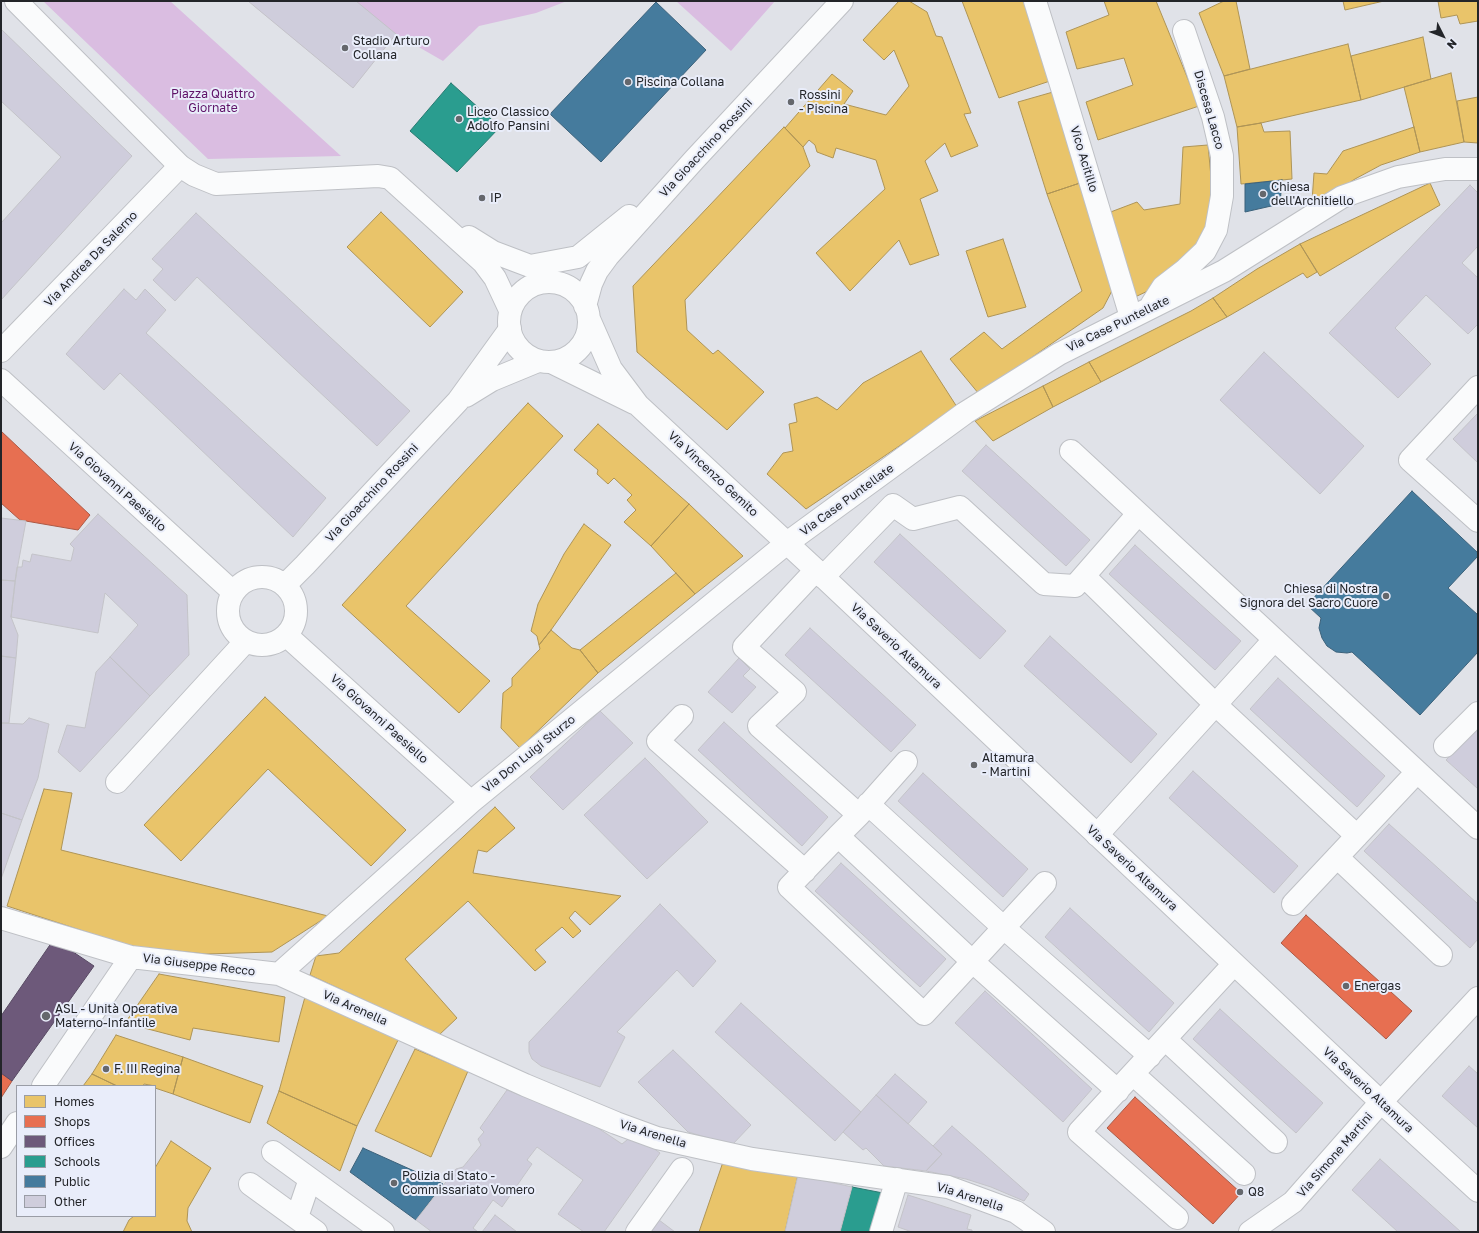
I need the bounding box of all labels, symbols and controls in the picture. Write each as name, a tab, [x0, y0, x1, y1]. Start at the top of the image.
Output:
north arrow	[1423, 16, 1463, 56]
place label: Stadio Arturo Collana	[353, 34, 430, 62]
text: N	[1445, 37, 1460, 52]
marker: Stadio Arturo Collana	[340, 43, 350, 53]
street label: Discesa Lacco	[1191, 69, 1227, 151]
place label: Piscina Collana	[636, 75, 724, 89]
marker: Piscina Collana	[623, 77, 633, 87]
park label: Piazza Quattro Giornate	[171, 87, 255, 115]
place label: Rossini - Piscina	[799, 88, 848, 116]
street label: Via Gioacchino Rossini	[656, 96, 756, 200]
marker: Rossini - Piscina	[786, 97, 796, 107]
place label: Liceo Classico Adolfo Pansini	[467, 105, 550, 133]
marker: Liceo Classico Adolfo Pansini	[454, 114, 464, 124]
street label: Vico Acitillo	[1067, 124, 1101, 194]
place label: Chiesa dell'Architiello	[1271, 180, 1354, 208]
marker: Chiesa dell'Architiello	[1258, 189, 1268, 199]
place label: IP	[490, 191, 502, 205]
marker: IP	[477, 193, 487, 203]
street label: Via Andrea Da Salerno	[41, 208, 141, 310]
street label: Via Case Puntellate	[1064, 293, 1172, 355]
street label: Via Vincenzo Gemito	[665, 428, 761, 520]
street label: Via Giovanni Paesiello	[65, 439, 169, 535]
street label: Via Gioacchino Rossini	[322, 441, 422, 545]
street label: Via Case Puntellate	[797, 461, 897, 539]
place label: Chiesa di Nostra Signora del Sacro Cuore	[1240, 582, 1378, 610]
marker: Chiesa di Nostra Signora del Sacro Cuore	[1381, 591, 1391, 601]
street label: Via Saverio Altamura	[848, 600, 944, 692]
street label: Via Giovanni Paesiello	[327, 671, 431, 767]
street label: Via Don Luigi Sturzo	[480, 712, 578, 796]
place label: Altamura - Martini	[982, 751, 1034, 779]
marker: Altamura - Martini	[969, 760, 979, 770]
street label: Via Saverio Altamura	[1084, 822, 1180, 914]
street label: Via Giuseppe Recco	[142, 951, 256, 979]
place label: Energas	[1354, 979, 1401, 993]
marker: Energas	[1341, 981, 1351, 991]
street label: Via Arenella	[320, 987, 390, 1029]
place label: ASL - Unità Operativa Materno-Infantile	[55, 1002, 178, 1030]
marker: ASL - Unità Operativa Materno-Infantile	[40, 1010, 52, 1022]
street label: Via Saverio Altamura	[1320, 1044, 1416, 1136]
place label: F. III Regina	[114, 1062, 180, 1076]
marker: F. III Regina	[101, 1064, 111, 1074]
legend	[16, 1085, 156, 1217]
text: Homes	[54, 1094, 94, 1109]
street label: Via Simone Martini	[1294, 1110, 1376, 1200]
text: Shops	[54, 1114, 90, 1129]
street label: Via Arenella	[618, 1117, 688, 1151]
text: Offices	[54, 1134, 95, 1149]
text: Schools	[54, 1154, 100, 1169]
place label: Polizia di Stato - Commissariato Vomero	[402, 1169, 535, 1197]
text: Public	[54, 1174, 90, 1189]
marker: Polizia di Stato - Commissariato Vomero	[389, 1178, 399, 1188]
street label: Via Arenella	[935, 1179, 1005, 1215]
place label: Q8	[1248, 1185, 1264, 1199]
marker: Q8	[1235, 1187, 1245, 1197]
text: Other	[54, 1194, 87, 1209]

